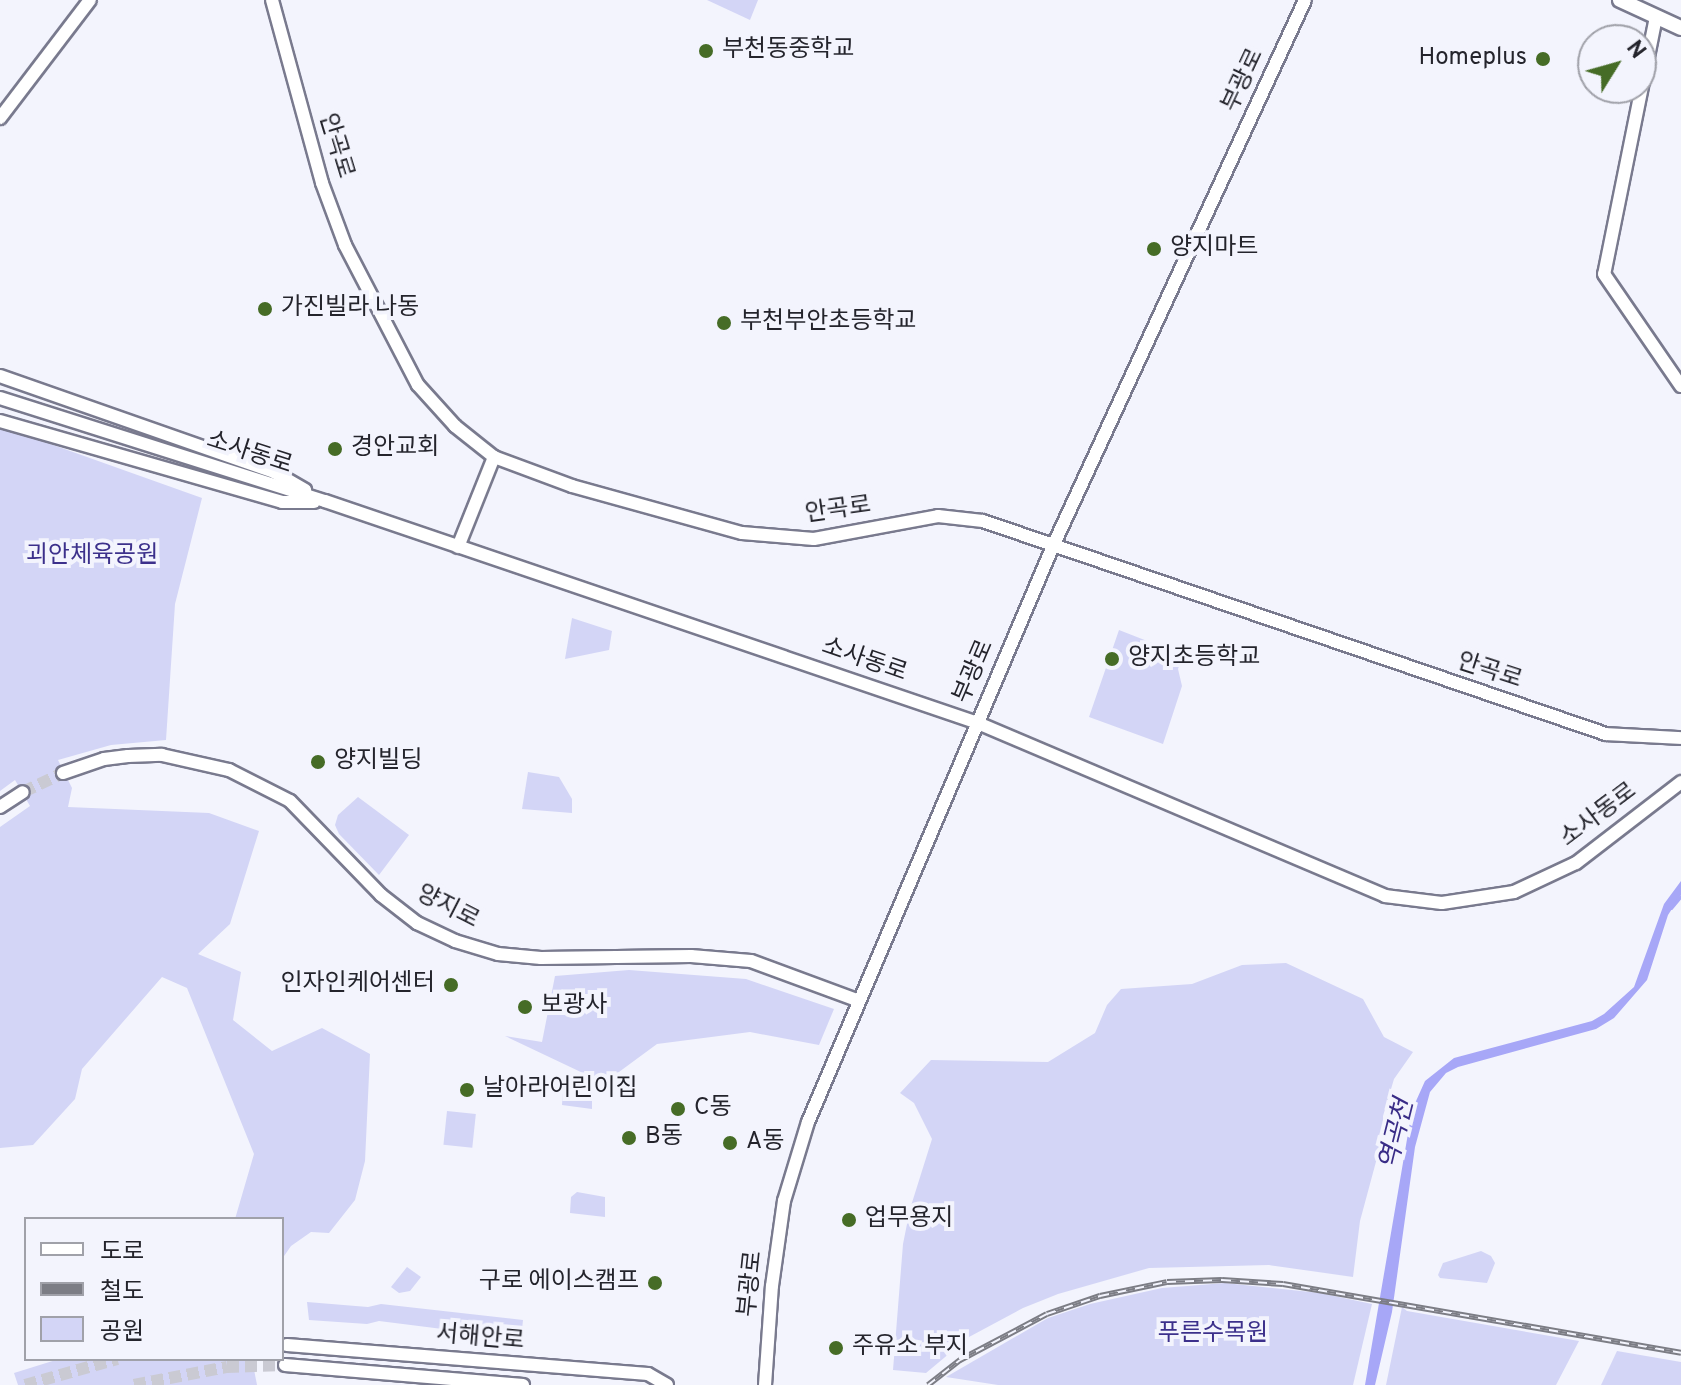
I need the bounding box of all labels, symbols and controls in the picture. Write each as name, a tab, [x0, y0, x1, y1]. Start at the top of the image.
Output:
north arrow	[1577, 24, 1657, 104]
text: N	[1619, 36, 1650, 65]
place label: 부천동중학교	[722, 37, 854, 65]
marker: 부천동중학교	[697, 42, 715, 60]
street label: 부광로	[1217, 45, 1271, 117]
place label: Homeplus	[1418, 45, 1527, 73]
marker: Homeplus	[1534, 50, 1552, 68]
street label: 안곡로	[312, 110, 358, 182]
place label: 양지마트	[1170, 235, 1258, 263]
marker: 양지마트	[1145, 240, 1163, 258]
place label: 가진빌라 나동	[281, 295, 419, 323]
marker: 가진빌라 나동	[256, 300, 274, 318]
place label: 부천부안초등학교	[740, 309, 917, 337]
marker: 부천부안초등학교	[715, 314, 733, 332]
street label: 소사동로	[203, 427, 295, 481]
place label: 경안교회	[351, 435, 439, 463]
marker: 경안교회	[326, 440, 344, 458]
street label: 안곡로	[803, 492, 873, 530]
park label: 괴안체육공원	[26, 543, 158, 571]
street label: 소사동로	[818, 633, 910, 689]
street label: 부광로	[949, 636, 1001, 708]
place label: 양지초등학교	[1128, 645, 1260, 673]
street label: 안곡로	[1453, 648, 1525, 696]
marker: 양지초등학교	[1103, 650, 1121, 668]
place label: 양지빌딩	[334, 748, 422, 776]
marker: 양지빌딩	[309, 753, 327, 771]
street label: 소사동로	[1555, 778, 1643, 854]
street label: 양지로	[411, 880, 483, 936]
place label: 인자인케어센터	[280, 971, 435, 999]
marker: 인자인케어센터	[442, 976, 460, 994]
place label: 보광사	[541, 993, 607, 1021]
marker: 보광사	[516, 998, 534, 1016]
place label: 날아라어린이집	[483, 1076, 638, 1104]
marker: 날아라어린이집	[458, 1081, 476, 1099]
place label: C동	[694, 1095, 732, 1123]
water label: 역곡천	[1374, 1096, 1422, 1174]
marker: C동	[669, 1100, 687, 1118]
place label: B동	[645, 1124, 683, 1152]
marker: B동	[620, 1129, 638, 1147]
place label: A동	[746, 1129, 784, 1157]
marker: A동	[721, 1134, 739, 1152]
place label: 업무용지	[865, 1206, 953, 1234]
marker: 업무용지	[840, 1211, 858, 1229]
legend	[24, 1217, 284, 1361]
text: 도로	[100, 1238, 144, 1268]
street label: 부광로	[734, 1250, 770, 1318]
place label: 구로 에이스캠프	[479, 1269, 639, 1297]
marker: 구로 에이스캠프	[646, 1274, 664, 1292]
text: 철도	[100, 1278, 144, 1308]
text: 공원	[100, 1318, 144, 1348]
street label: 서해안로	[435, 1321, 525, 1357]
park label: 푸른수목원	[1158, 1321, 1268, 1349]
place label: 주유소 부지	[852, 1334, 968, 1362]
marker: 주유소 부지	[827, 1339, 845, 1357]

